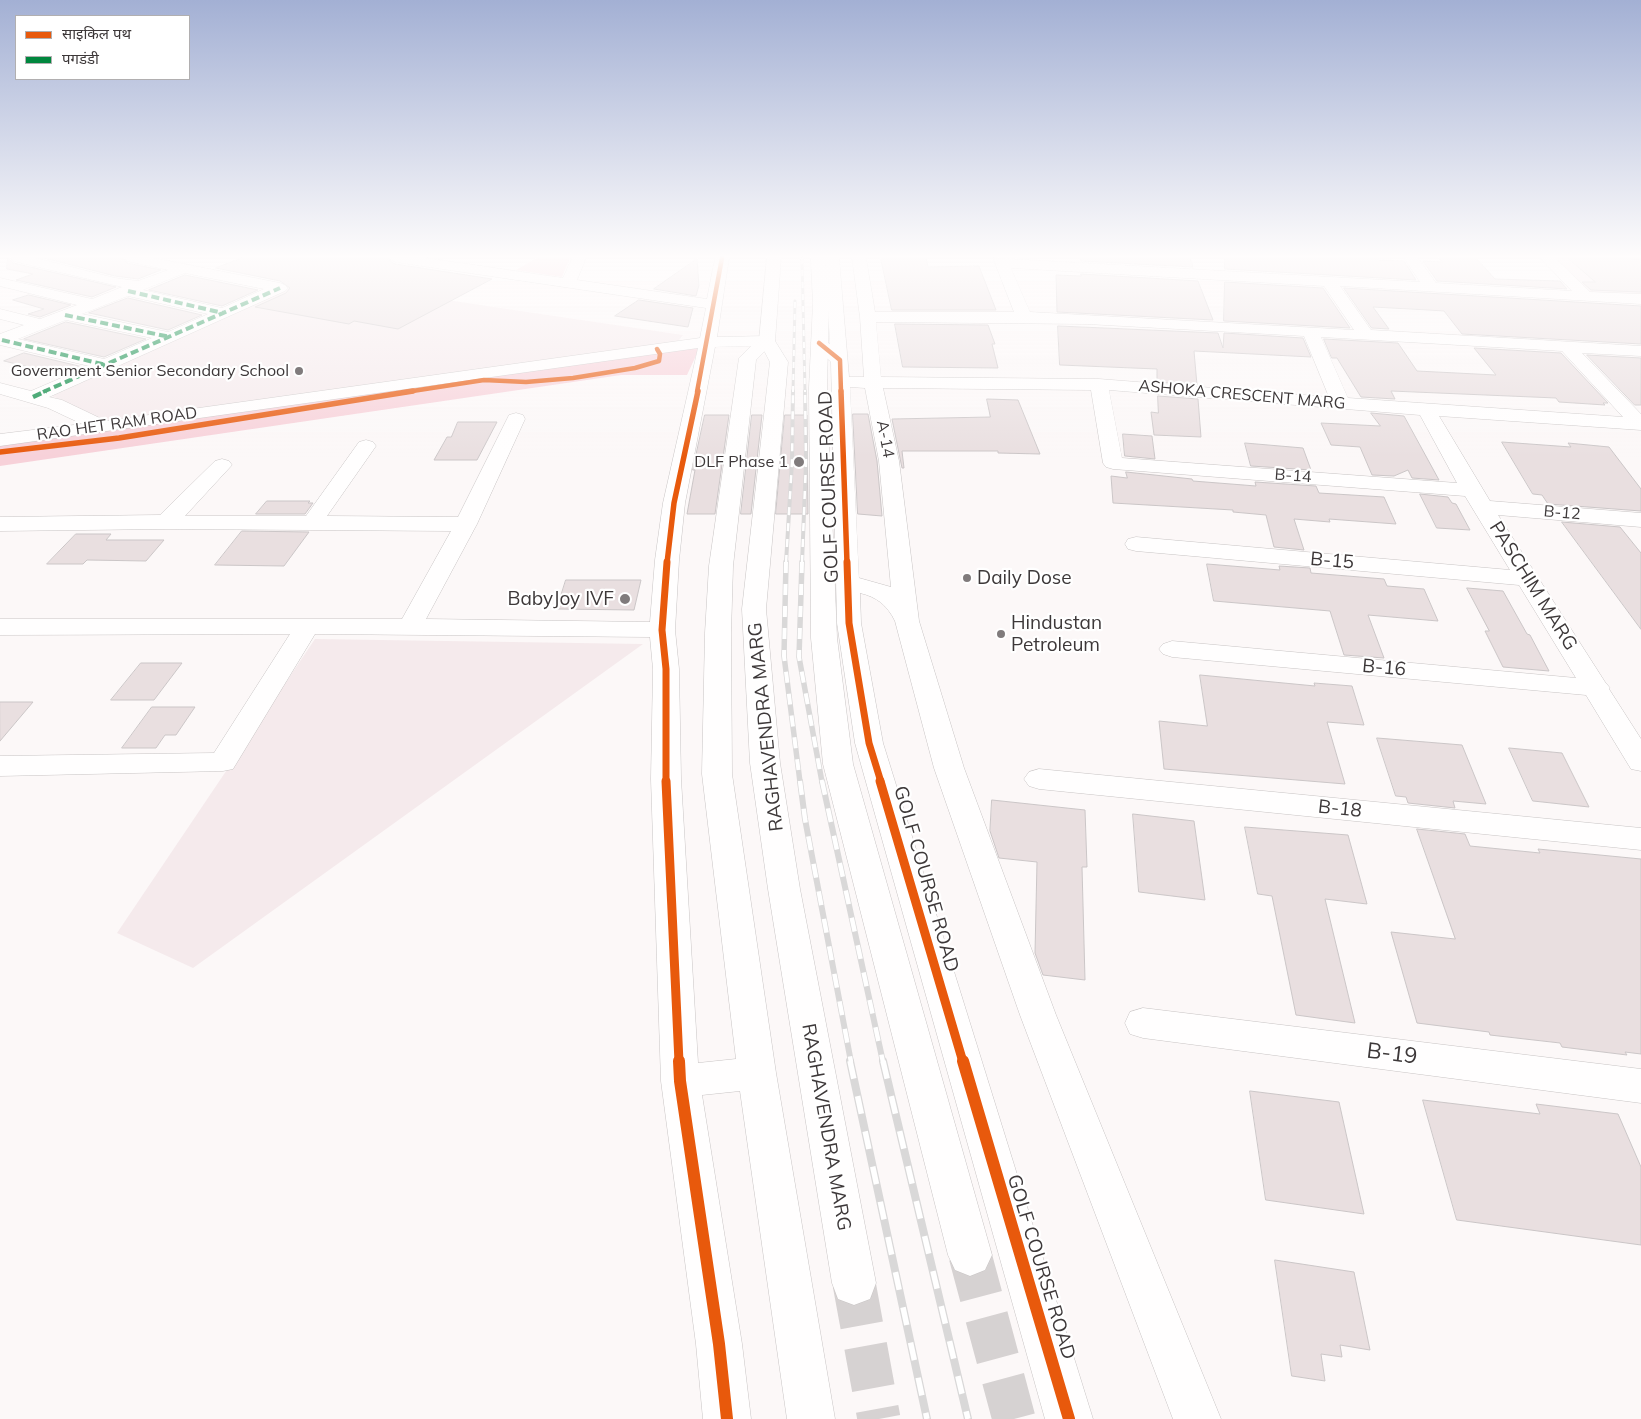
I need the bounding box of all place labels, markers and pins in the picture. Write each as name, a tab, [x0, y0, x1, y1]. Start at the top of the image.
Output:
place label: Government Senior Secondary School	[11, 361, 289, 381]
marker: Government Senior Secondary School	[293, 365, 305, 377]
place label: DLF Phase 1	[694, 452, 788, 472]
marker: DLF Phase 1	[792, 455, 806, 469]
place label: Daily Dose	[977, 567, 1071, 589]
marker: Daily Dose	[961, 572, 973, 584]
place label: BabyJoy IVF	[507, 588, 614, 610]
marker: BabyJoy IVF	[618, 592, 632, 606]
place label: Hindustan Petroleum	[1011, 612, 1102, 656]
marker: Hindustan Petroleum	[995, 628, 1007, 640]

